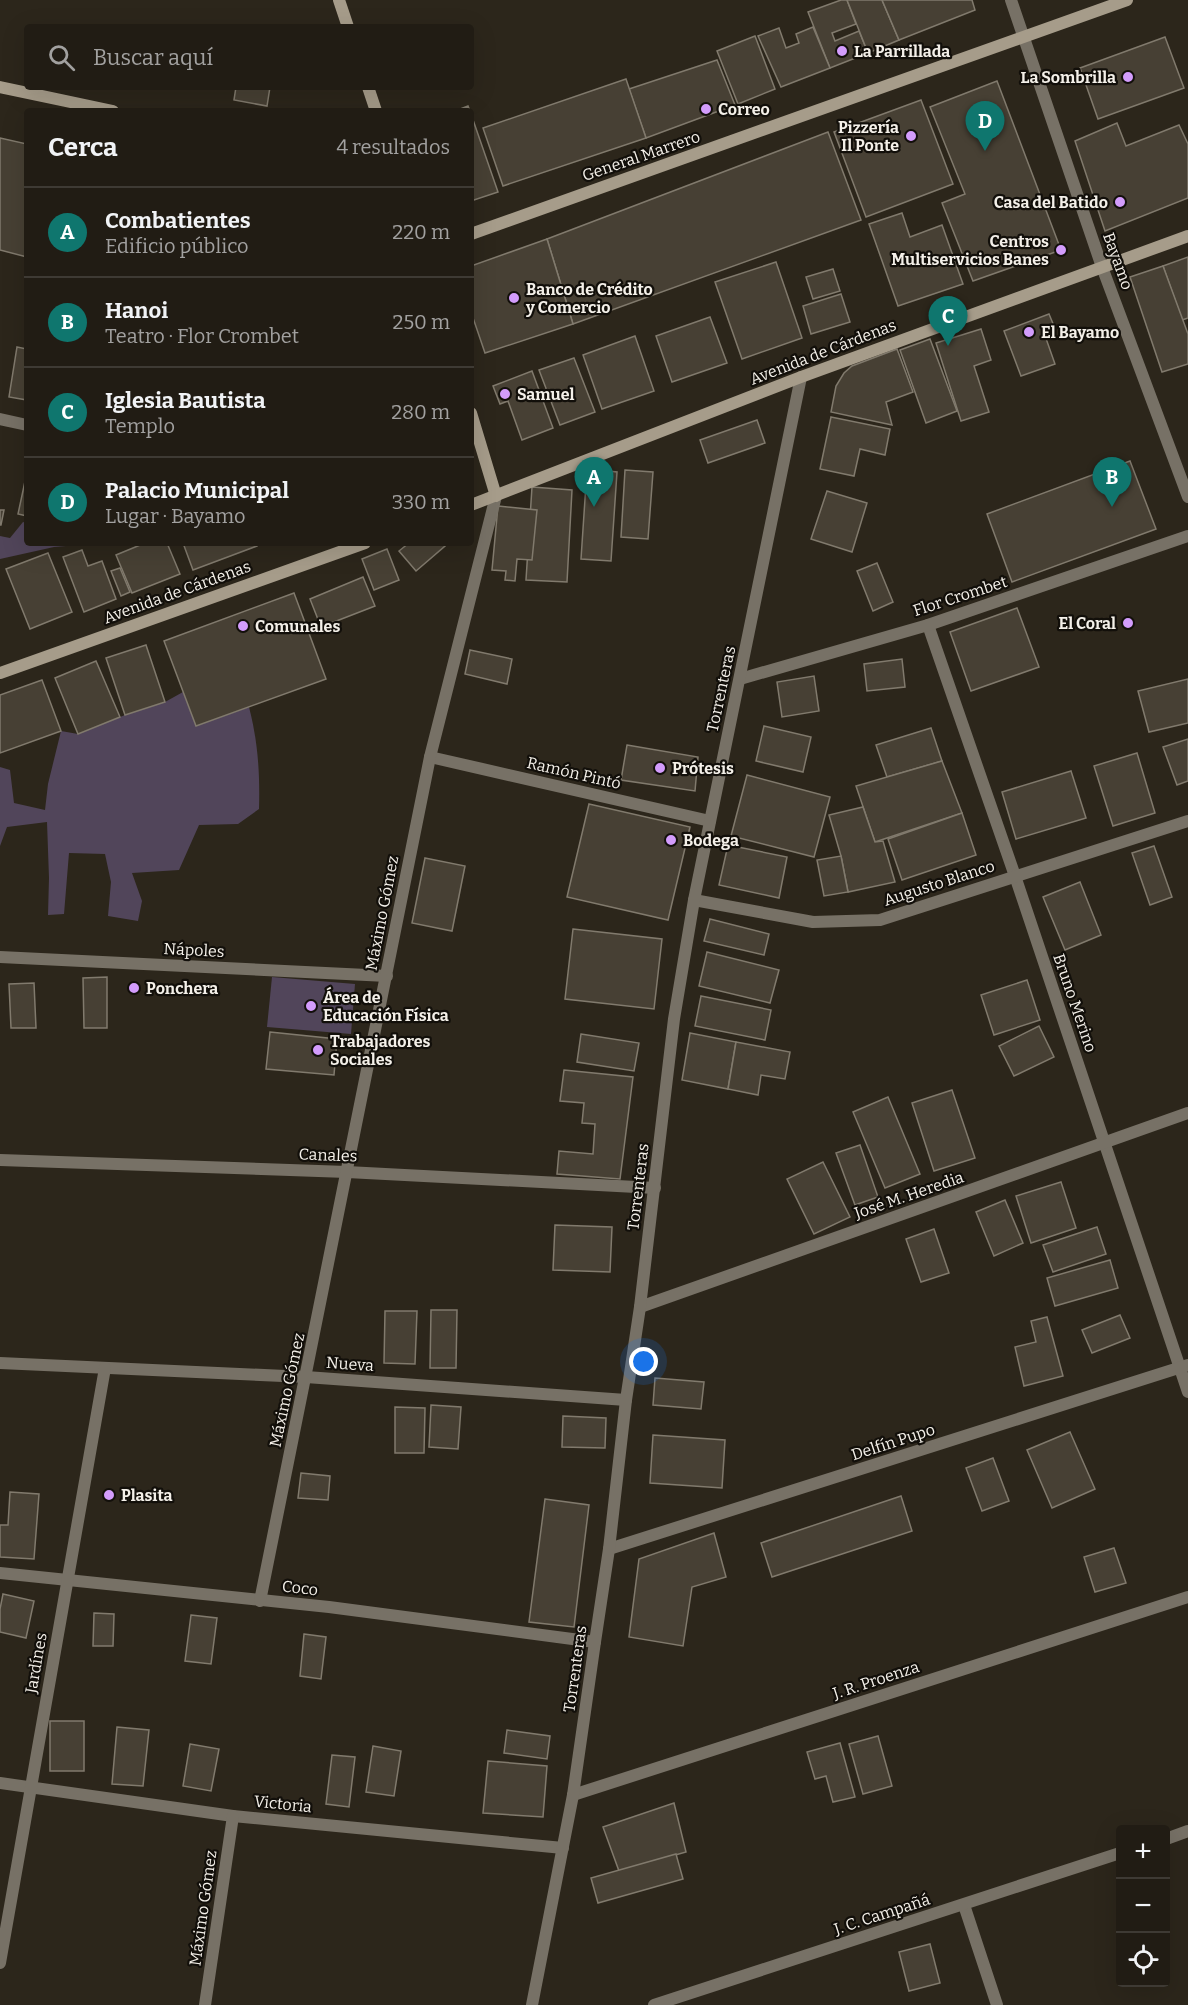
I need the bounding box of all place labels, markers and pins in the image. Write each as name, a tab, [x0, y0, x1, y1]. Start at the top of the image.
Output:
place label: La Parrillada	[854, 42, 950, 61]
marker: La Parrillada	[835, 44, 849, 58]
place label: La Sombrilla	[1021, 68, 1116, 87]
marker: La Sombrilla	[1121, 70, 1135, 84]
place label: Correo	[718, 100, 770, 119]
marker: Correo	[699, 102, 713, 116]
pin: D	[966, 102, 1004, 151]
place label: Pizzería Il Ponte	[838, 118, 899, 155]
marker: Pizzería Il Ponte	[904, 129, 918, 143]
place label: Casa del Batido	[994, 193, 1108, 212]
marker: Casa del Batido	[1113, 195, 1127, 209]
place label: Centros Multiservicios Banes	[891, 232, 1049, 269]
marker: Centros Multiservicios Banes	[1054, 243, 1068, 257]
place label: Banco de Crédito y Comercio	[525, 280, 653, 317]
marker: Banco de Crédito y Comercio	[507, 291, 521, 305]
pin: C	[928, 296, 968, 346]
place label: El Bayamo	[1041, 323, 1119, 342]
marker: El Bayamo	[1022, 325, 1036, 339]
place label: Samuel	[517, 385, 574, 404]
marker: Samuel	[498, 387, 512, 401]
pin: A	[574, 458, 614, 507]
pin: B	[1092, 458, 1132, 507]
place label: El Coral	[1058, 614, 1116, 633]
marker: El Coral	[1121, 616, 1135, 630]
place label: Comunales	[255, 617, 340, 636]
marker: Comunales	[236, 619, 250, 633]
place label: Prótesis	[672, 759, 734, 778]
marker: Prótesis	[653, 761, 667, 775]
place label: Bodega	[683, 831, 739, 850]
marker: Bodega	[664, 833, 678, 847]
place label: Ponchera	[146, 979, 218, 998]
marker: Ponchera	[127, 981, 141, 995]
place label: Área de Educación Física	[323, 986, 449, 1025]
marker: Área de Educación Física	[304, 999, 318, 1013]
place label: Trabajadores Sociales	[330, 1032, 431, 1069]
marker: Trabajadores Sociales	[311, 1043, 325, 1057]
place label: Plasita	[121, 1486, 173, 1505]
marker: Plasita	[102, 1488, 116, 1502]

